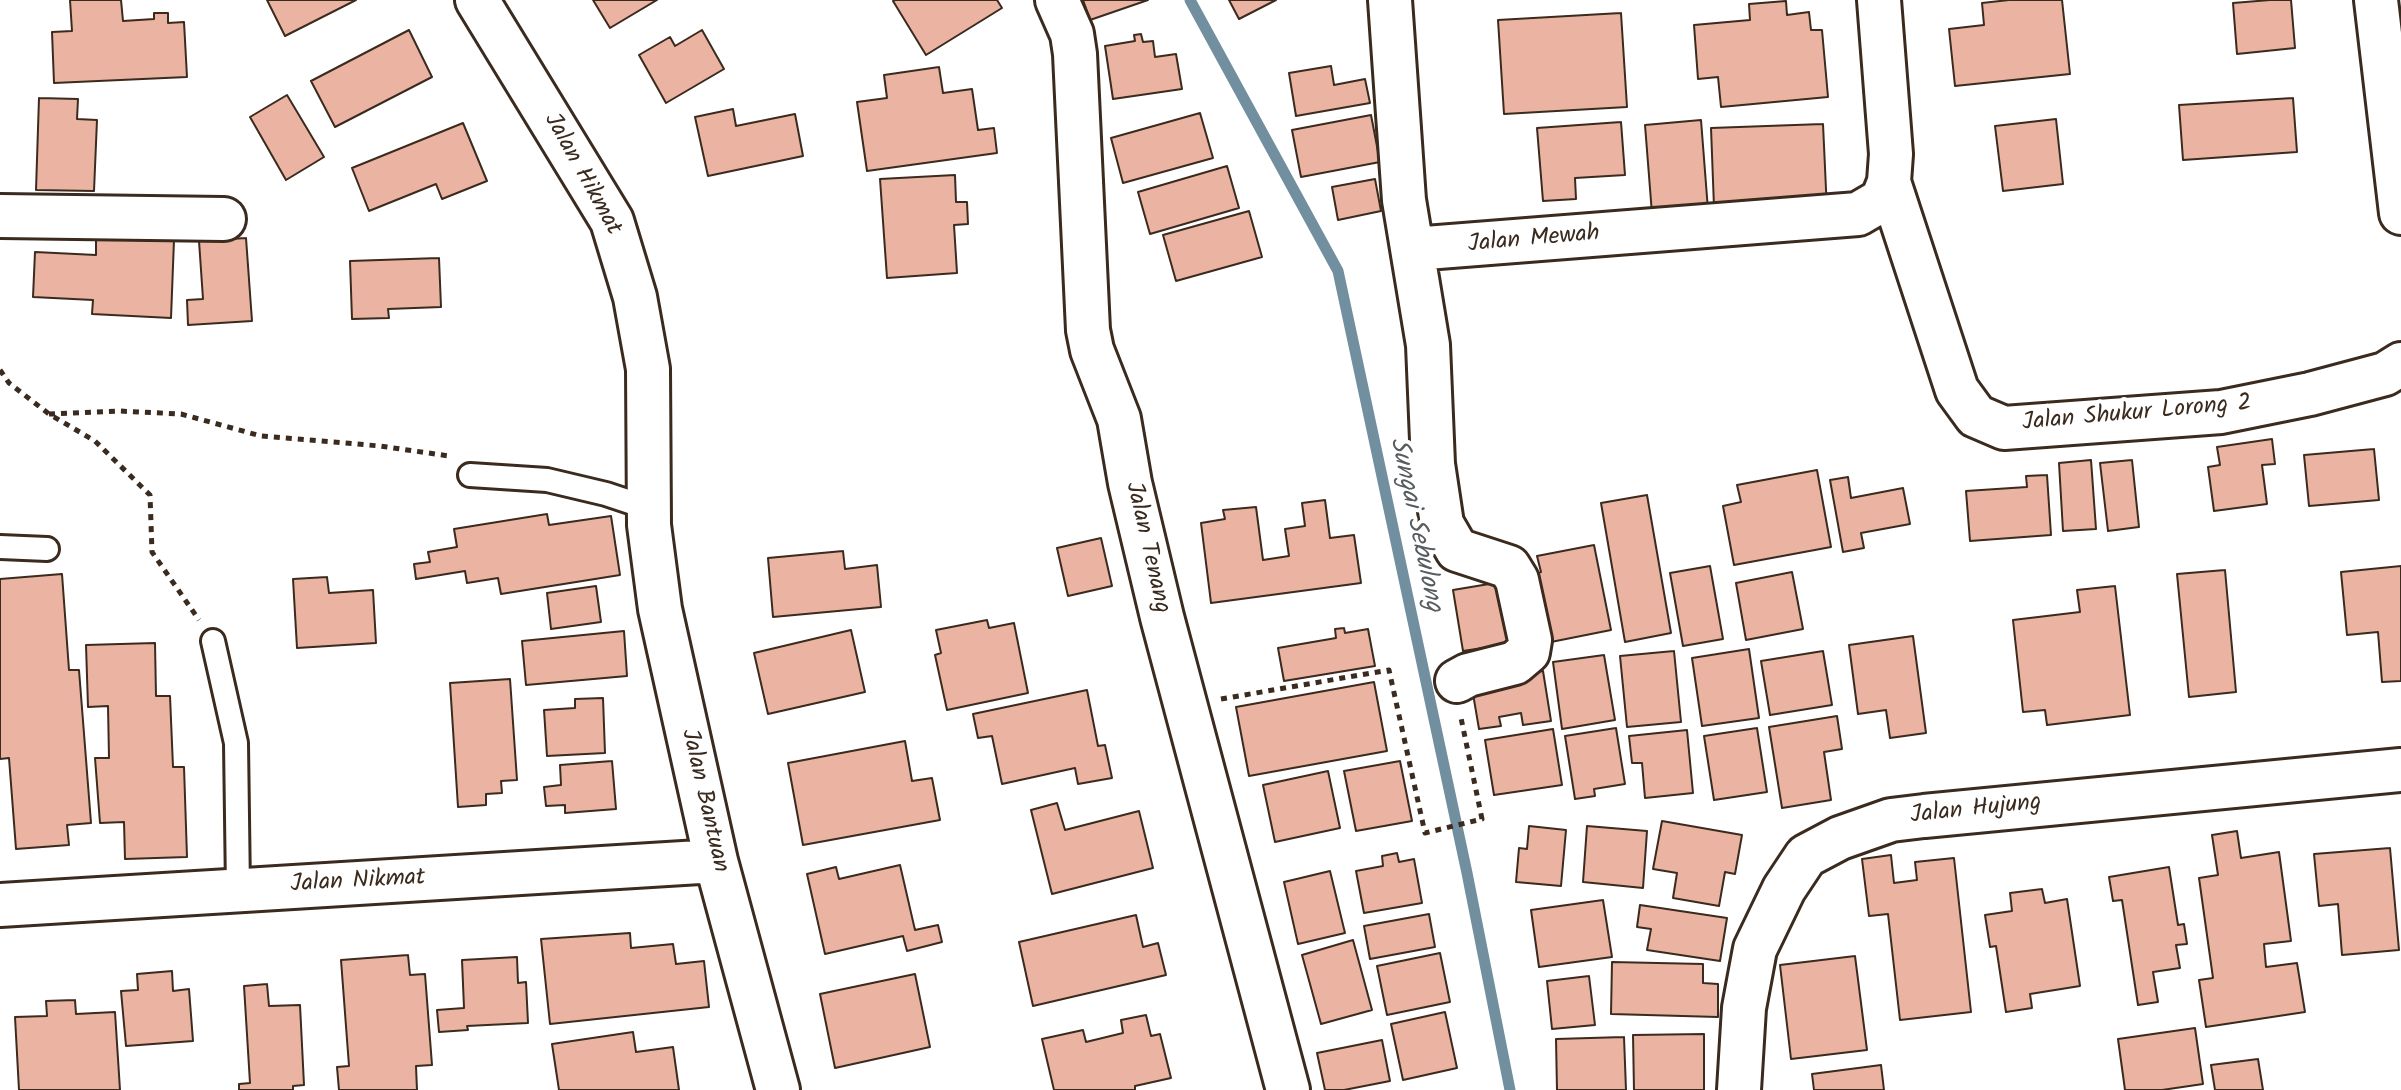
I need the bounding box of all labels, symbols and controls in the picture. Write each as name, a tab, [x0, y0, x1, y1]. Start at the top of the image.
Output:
street label: Jalan Hikmat	[536, 109, 626, 241]
street label: Jalan Mewah	[1467, 221, 1601, 261]
street label: Jalan Shukur Lorong 2	[2021, 391, 2253, 439]
water label: Sungai Sebulong	[1380, 435, 1448, 615]
street label: Jalan Tenang	[1117, 480, 1175, 616]
street label: Jalan Bantuan	[673, 727, 733, 875]
street label: Jalan Hujung	[1909, 790, 2043, 832]
street label: Jalan Nikmat	[290, 865, 426, 901]

